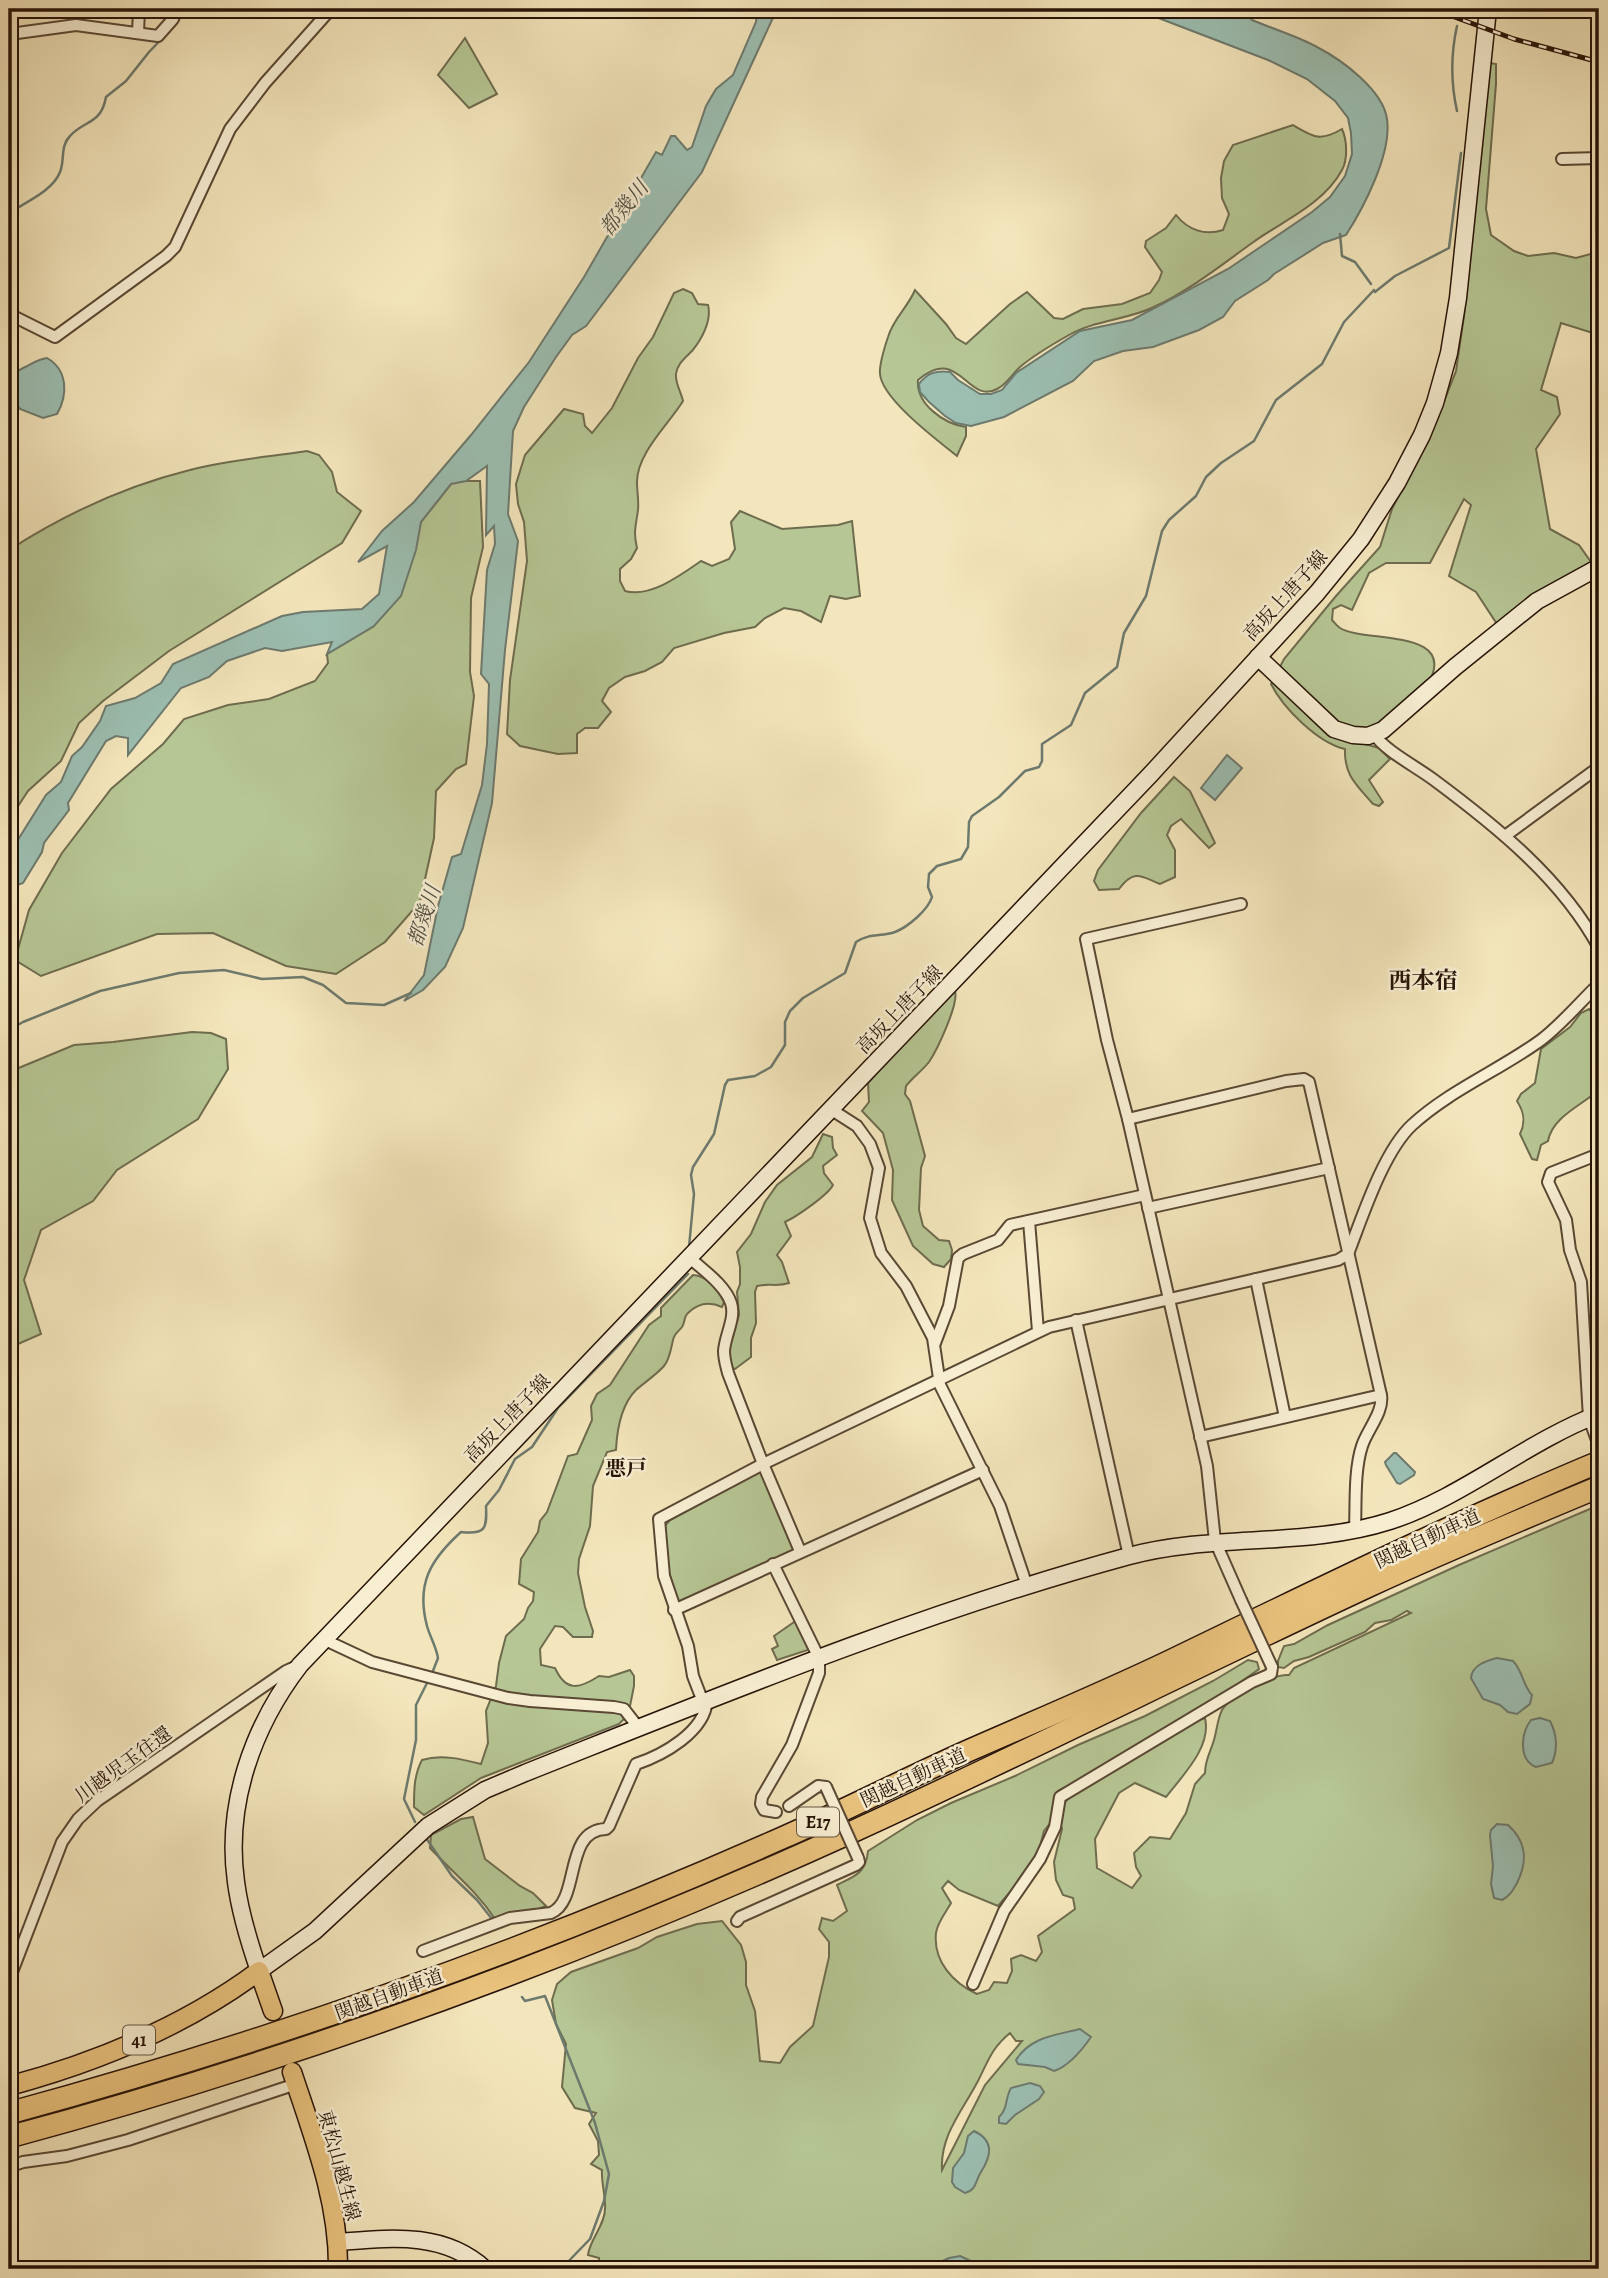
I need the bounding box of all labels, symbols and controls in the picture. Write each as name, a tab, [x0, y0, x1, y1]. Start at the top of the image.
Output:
water label: 都幾川	[593, 173, 656, 241]
street label: 高坂上唐子線	[1238, 545, 1334, 647]
water label: 都幾川	[401, 880, 448, 950]
street label: 高坂上唐子線	[851, 960, 949, 1060]
district label: 西本宿	[1389, 965, 1458, 996]
street label: 高坂上唐子線	[459, 1369, 557, 1469]
district label: 悪戸	[605, 1454, 647, 1482]
street label: 関越自動車道	[1370, 1503, 1485, 1575]
street label: 川越児玉往還	[70, 1721, 177, 1809]
street label: 関越自動車道	[856, 1742, 971, 1814]
road number: E17	[797, 1808, 839, 1836]
street label: 関越自動車道	[331, 1963, 447, 2027]
road number: 41	[123, 2026, 155, 2054]
street label: 東松山越生線	[312, 2107, 366, 2224]

